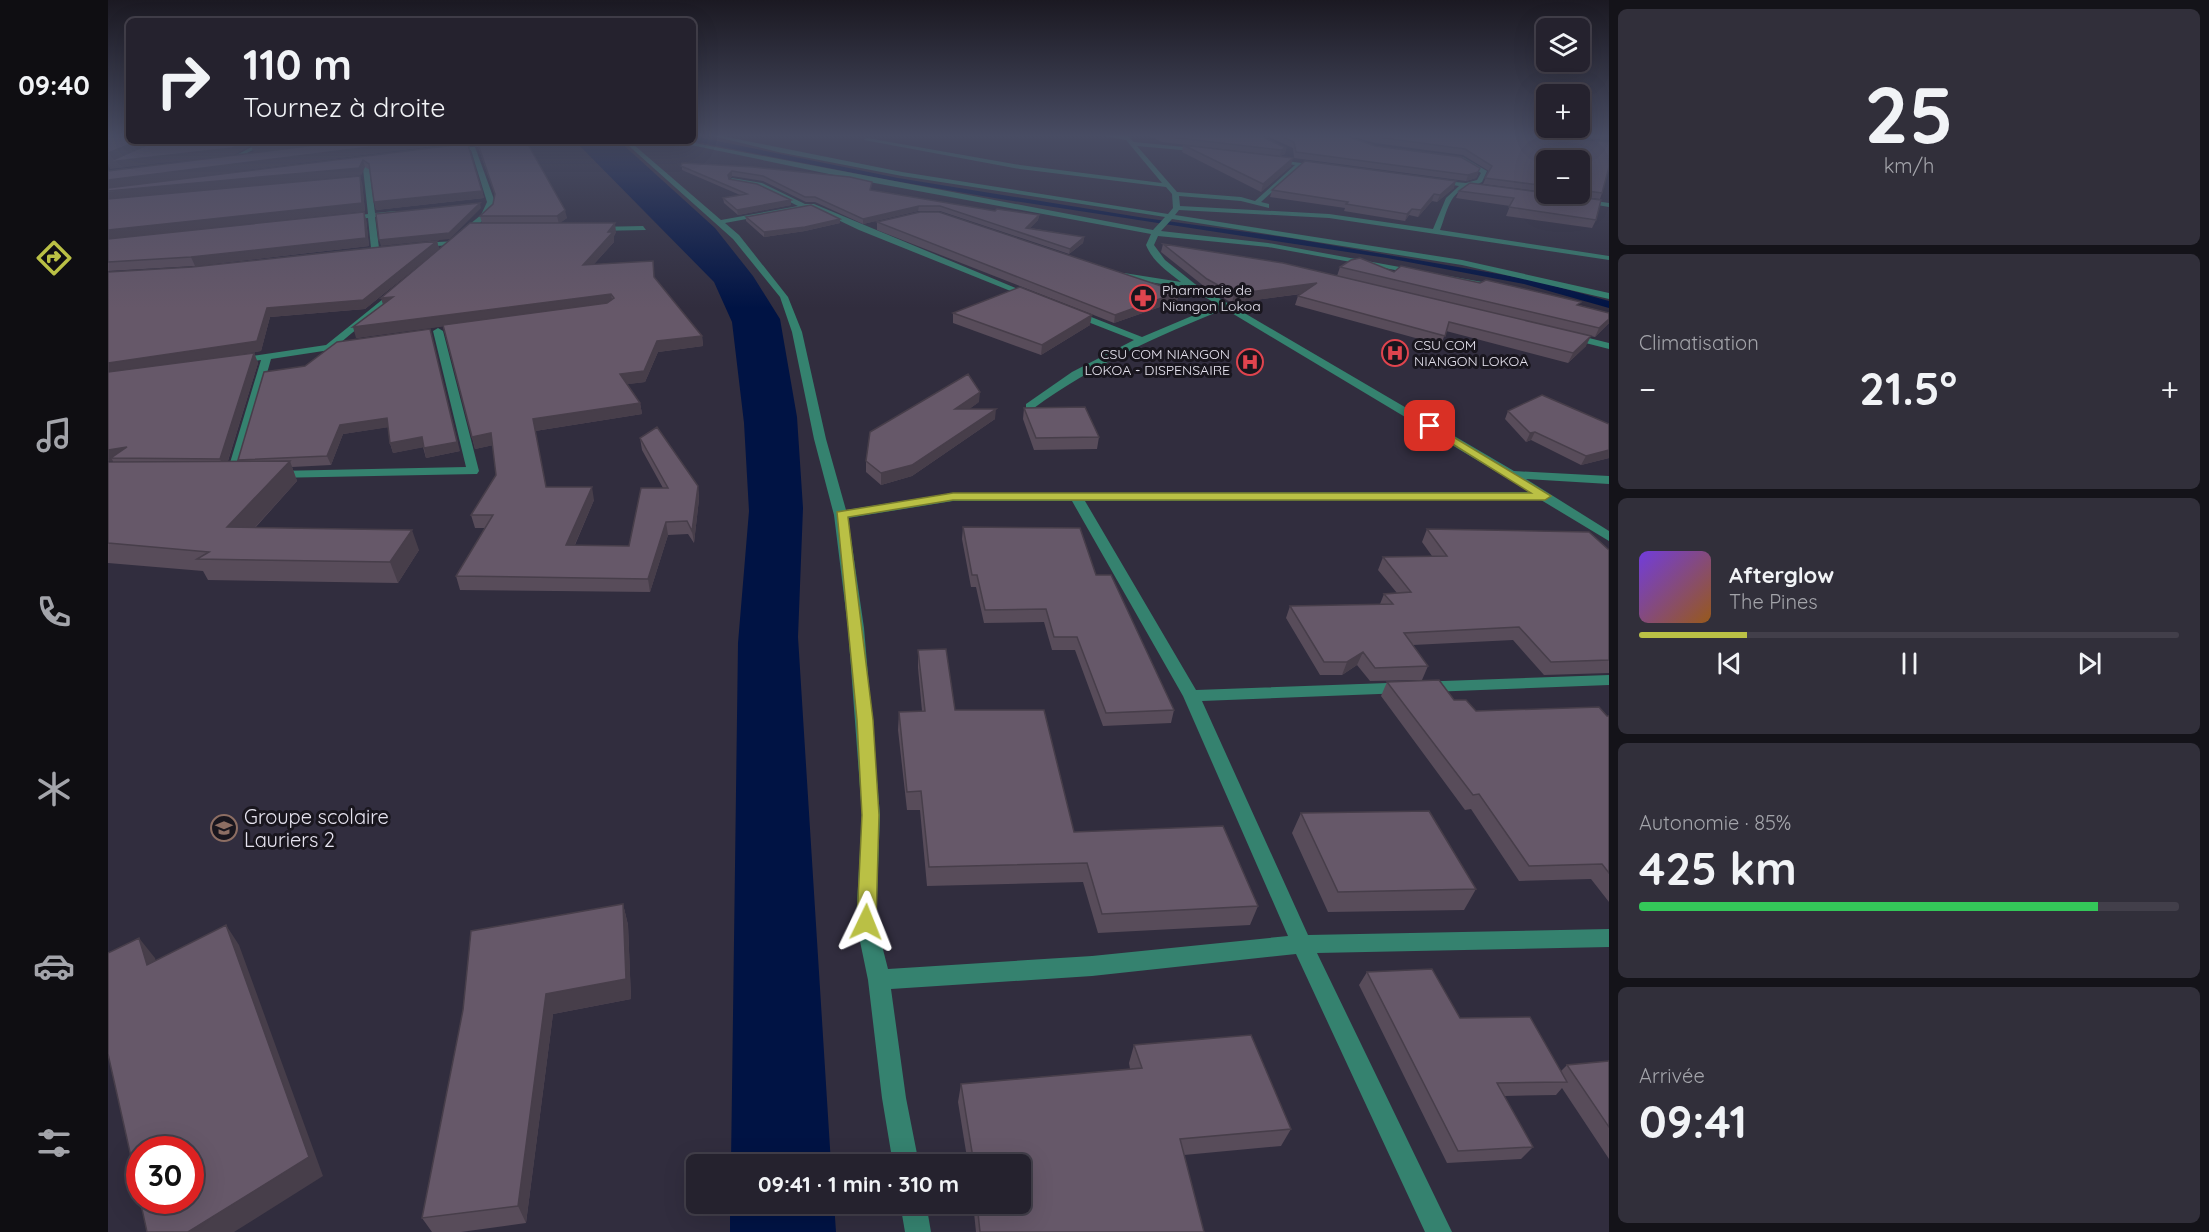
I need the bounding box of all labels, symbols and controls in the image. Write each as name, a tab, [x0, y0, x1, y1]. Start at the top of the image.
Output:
map controls	[1536, 18, 1590, 204]
button: layers	[1536, 18, 1590, 72]
text: 110 m	[243, 38, 352, 91]
icon: right	[144, 42, 222, 120]
text: 25	[1864, 65, 1954, 163]
text: 09:40	[18, 68, 90, 102]
button: +	[1536, 84, 1590, 138]
text: Tournez à droite	[243, 90, 446, 124]
button: −	[1536, 150, 1590, 204]
text: km/h	[1884, 153, 1934, 178]
icon: directions	[33, 237, 75, 279]
place label: Pharmacie de Niangon Lokoa	[1162, 281, 1261, 315]
pharmacy icon: Pharmacie de Niangon Lokoa	[1128, 283, 1158, 313]
text: Climatisation	[1639, 330, 1759, 355]
place label: CSU COM NIANGON LOKOA	[1414, 336, 1528, 370]
hospital icon: CSU COM NIANGON LOKOA	[1380, 338, 1410, 368]
place label: CSU COM NIANGON LOKOA - DISPENSAIRE	[1084, 345, 1230, 379]
hospital icon: CSU COM NIANGON LOKOA - DISPENSAIRE	[1235, 347, 1265, 377]
text: 21.5°	[1859, 360, 1957, 416]
text: −	[1639, 368, 1656, 409]
text: +	[2160, 368, 2179, 409]
pin	[1404, 400, 1455, 451]
icon: arrive	[1413, 409, 1446, 442]
icon: music	[33, 414, 75, 456]
text: Afterglow	[1729, 561, 1834, 589]
text: The Pines	[1729, 589, 1818, 614]
icon: phone	[33, 591, 75, 633]
icon: previous	[1713, 647, 1746, 680]
icon: pause	[1893, 647, 1926, 680]
icon: next	[2073, 647, 2106, 680]
icon: climate	[33, 768, 75, 810]
place label: Groupe scolaire Lauriers 2	[244, 804, 389, 852]
text: Autonomie · 85%	[1639, 810, 1791, 835]
school or university icon: Groupe scolaire Lauriers 2	[209, 813, 239, 843]
text: 425 km	[1639, 840, 1797, 896]
position arrow	[834, 890, 898, 954]
icon: car	[33, 945, 75, 987]
text: Arrivée	[1639, 1063, 1705, 1088]
text: 09:41	[1639, 1093, 1747, 1149]
icon: filters	[33, 1122, 75, 1164]
speed limit sign: 30	[126, 1136, 204, 1214]
text: 09:41 · 1 min · 310 m	[758, 1170, 959, 1198]

